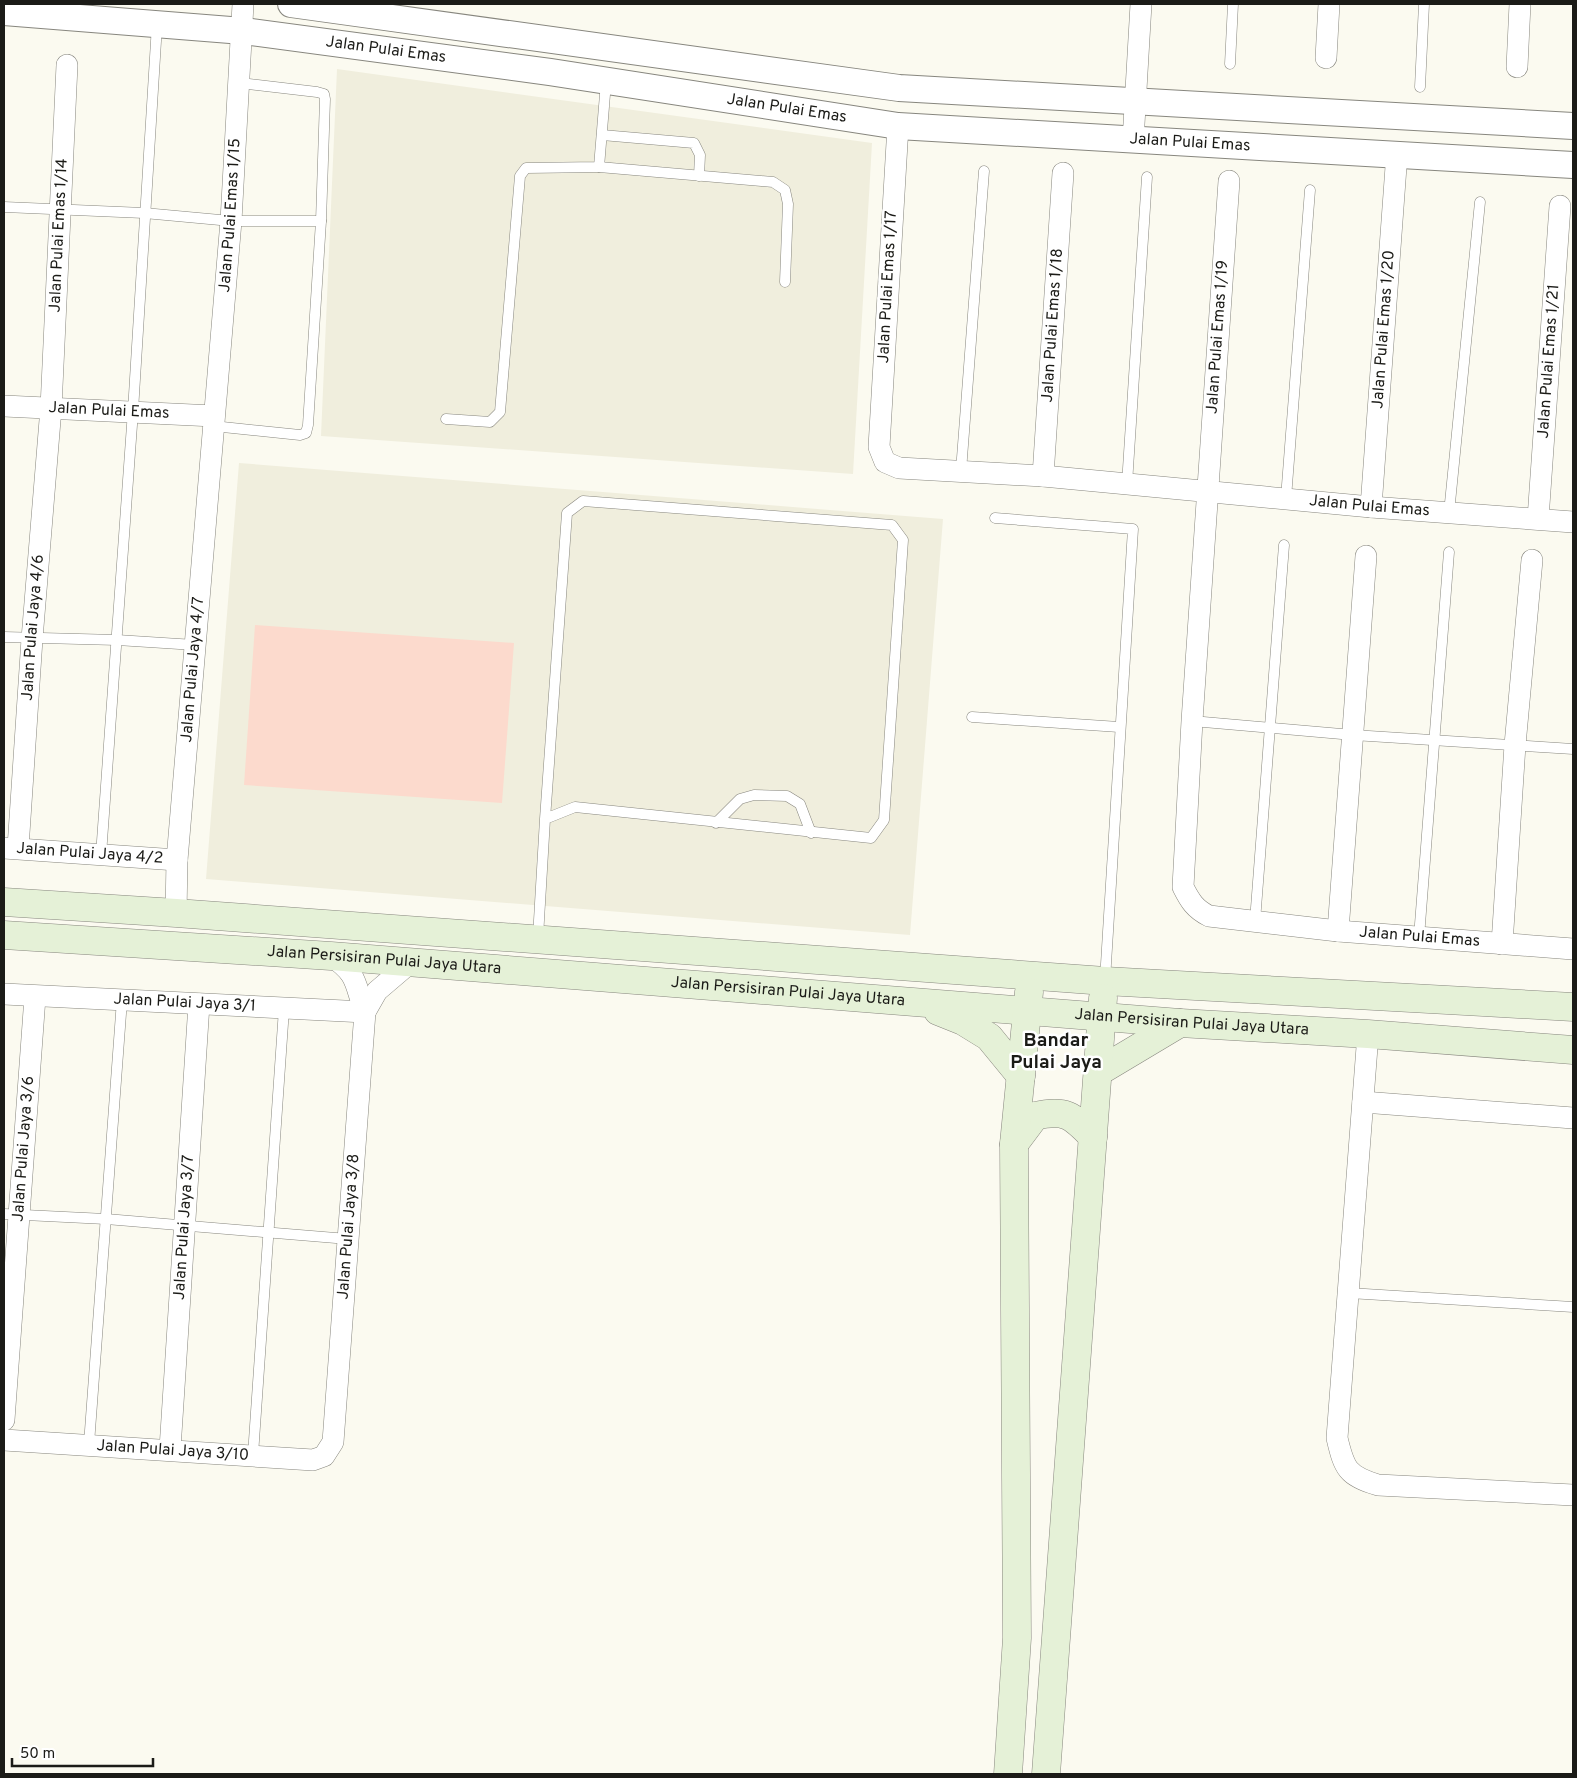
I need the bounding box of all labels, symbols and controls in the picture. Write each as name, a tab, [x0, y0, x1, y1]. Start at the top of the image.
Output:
street label: Jalan Pulai Emas	[325, 32, 447, 68]
street label: Jalan Pulai Emas	[725, 90, 848, 128]
street label: Jalan Pulai Emas	[1129, 129, 1251, 156]
street label: Jalan Pulai Emas 1/15	[215, 138, 246, 293]
street label: Jalan Pulai Emas 1/14	[45, 158, 73, 313]
street label: Jalan Pulai Emas 1/17	[874, 210, 902, 364]
street label: Jalan Pulai Emas 1/18	[1038, 248, 1068, 403]
street label: Jalan Pulai Emas 1/20	[1368, 250, 1400, 409]
street label: Jalan Pulai Emas 1/19	[1203, 259, 1233, 415]
street label: Jalan Pulai Emas 1/21	[1534, 284, 1564, 439]
street label: Jalan Pulai Emas	[48, 398, 170, 424]
street label: Jalan Pulai Emas	[1308, 491, 1431, 521]
street label: Jalan Pulai Jaya 4/6	[18, 553, 49, 701]
street label: Jalan Pulai Jaya 4/7	[177, 596, 209, 743]
street label: Jalan Pulai Jaya 4/2	[16, 839, 164, 869]
street label: Jalan Pulai Emas	[1358, 923, 1481, 952]
street label: Jalan Persisiran Pulai Jaya Utara	[266, 942, 502, 979]
street label: Jalan Persisiran Pulai Jaya Utara	[670, 973, 906, 1011]
street label: Jalan Pulai Jaya 3/1	[113, 989, 256, 1017]
street label: Jalan Persisiran Pulai Jaya Utara	[1074, 1005, 1310, 1041]
district label: Bandar Pulai Jaya	[1010, 1029, 1102, 1075]
street label: Jalan Pulai Jaya 3/6	[9, 1075, 39, 1222]
street label: Jalan Pulai Jaya 3/8	[334, 1153, 364, 1300]
street label: Jalan Pulai Jaya 3/7	[170, 1154, 199, 1301]
street label: Jalan Pulai Jaya 3/10	[96, 1436, 250, 1466]
scale bar	[12, 1736, 154, 1768]
text: 50 m	[20, 1745, 55, 1764]

